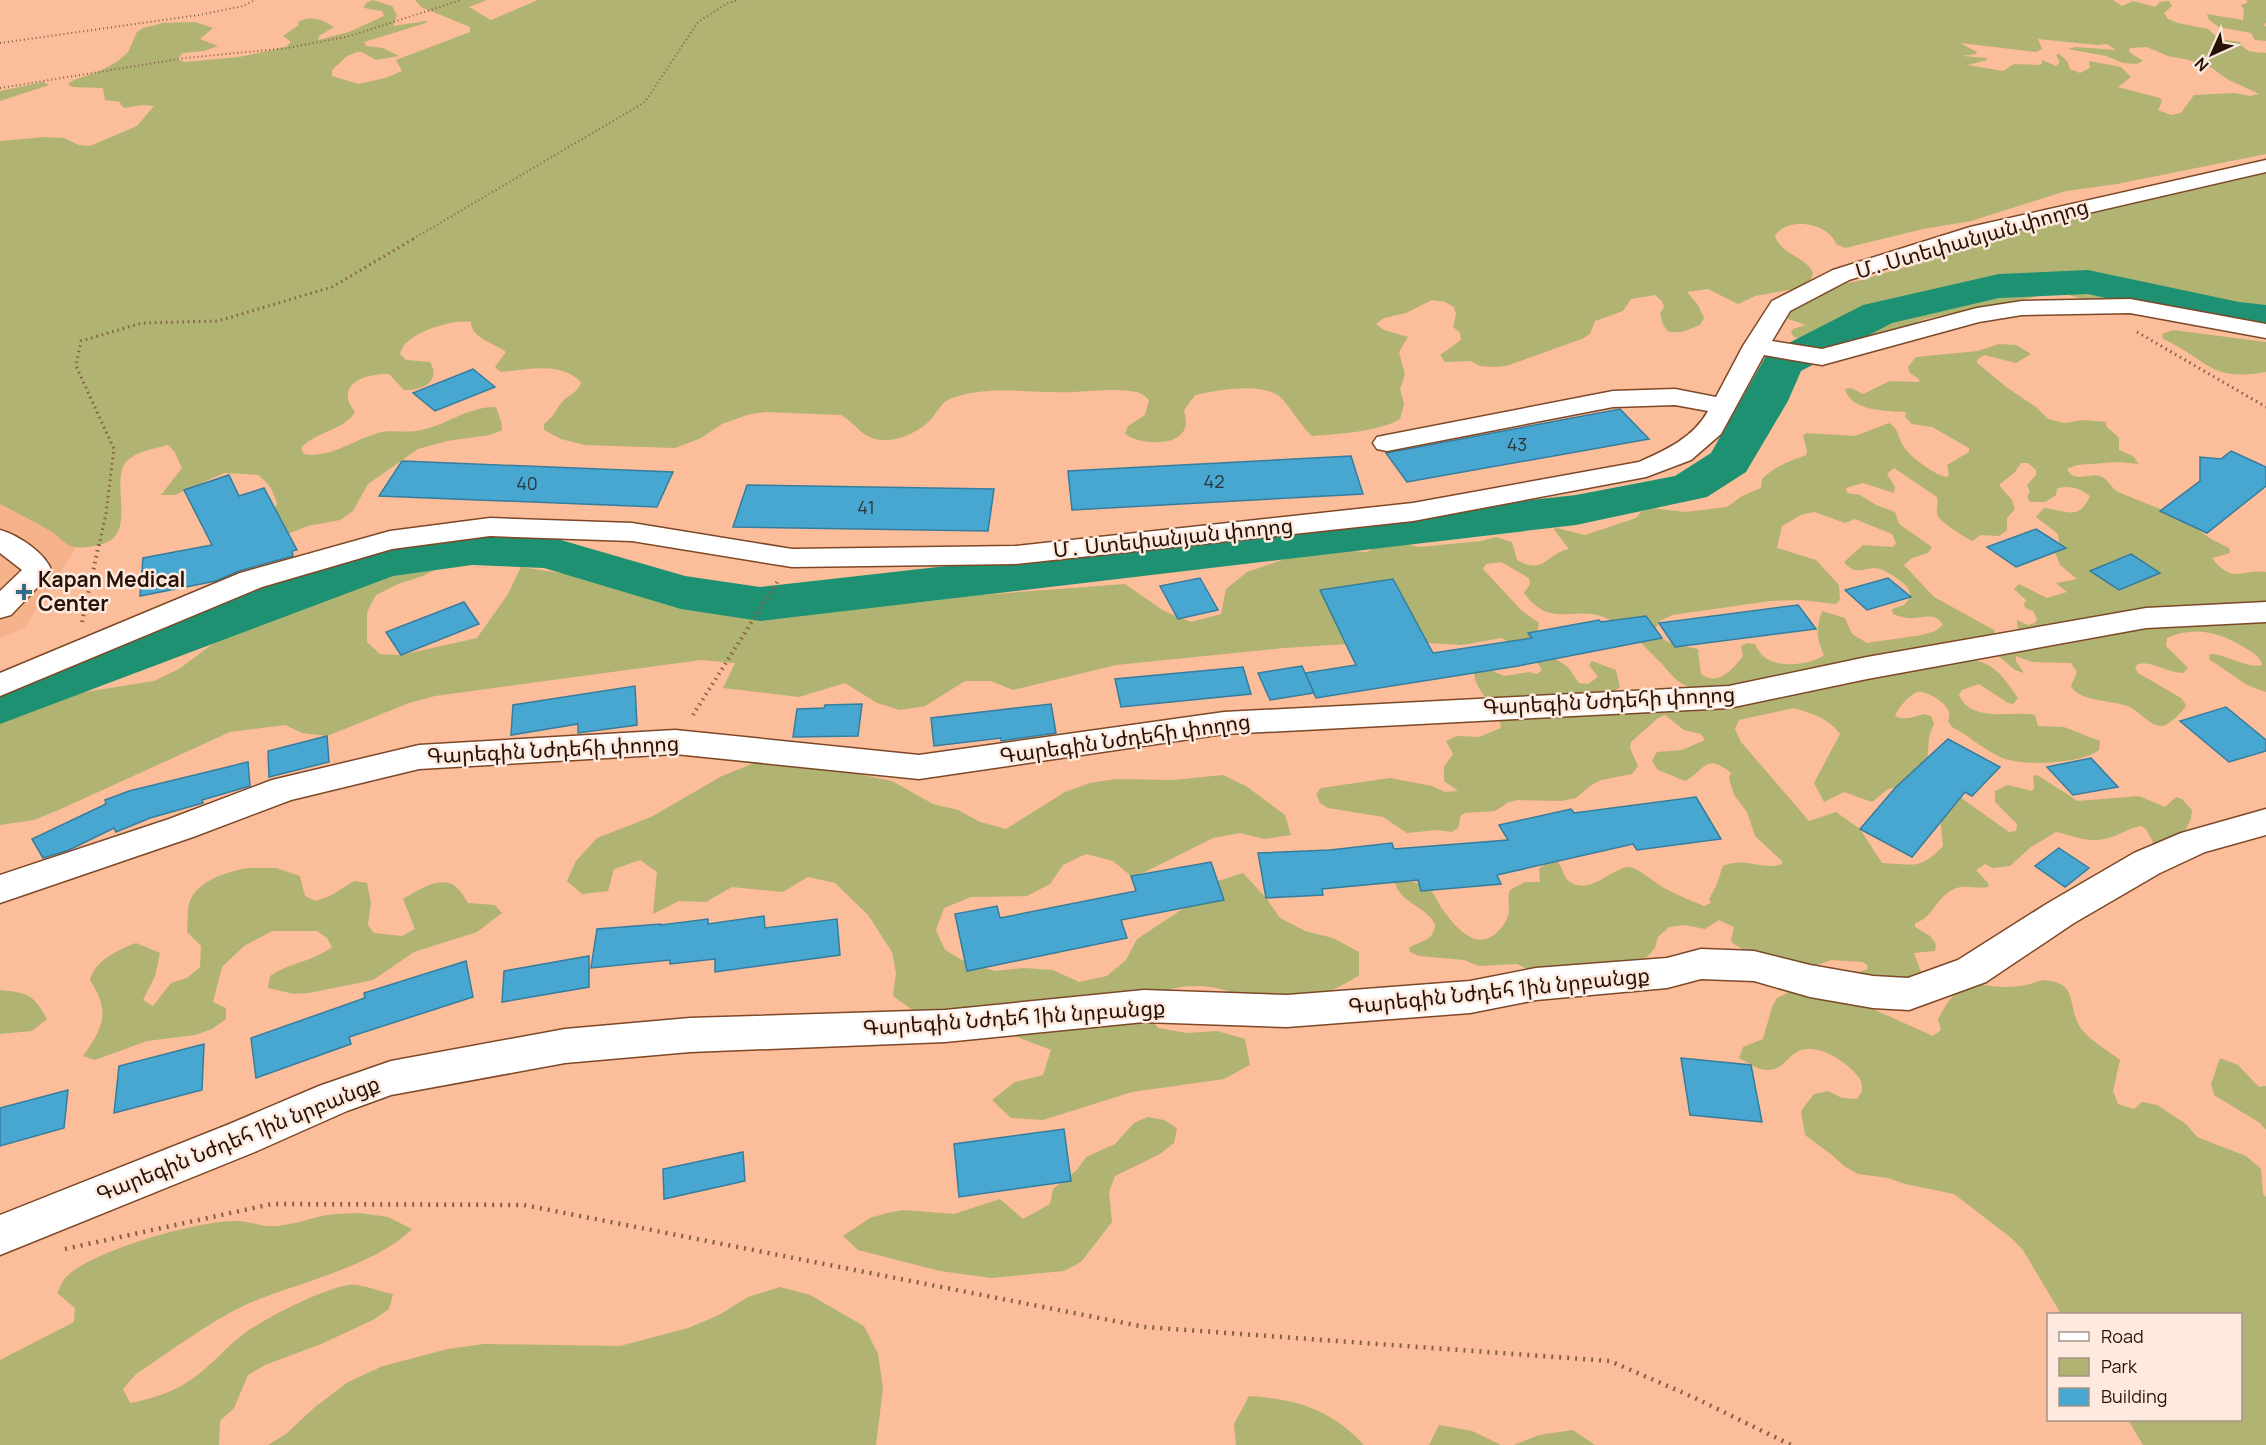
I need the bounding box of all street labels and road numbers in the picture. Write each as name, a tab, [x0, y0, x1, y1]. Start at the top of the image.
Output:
street label: Մ․ Ստեփանյան փողոց	[1852, 191, 2092, 285]
street label: Մ․ Ստեփանյան փողոց	[1051, 510, 1294, 564]
street label: Գարեգին Նժդեհի փողոց	[1482, 679, 1736, 721]
street label: Գարեգին Նժդեհի փողոց	[998, 707, 1252, 769]
street label: Գարեգին Նժդեհի փողոց	[426, 728, 680, 770]
street label: Գարեգին Նժդեհ 1ին նրբանցք	[1347, 960, 1651, 1020]
street label: Գարեգին Նժդեհ 1ին նրբանցք	[862, 992, 1166, 1042]
street label: Գարեգին Նժդեհ 1ին նրբանցք	[92, 1068, 383, 1208]

